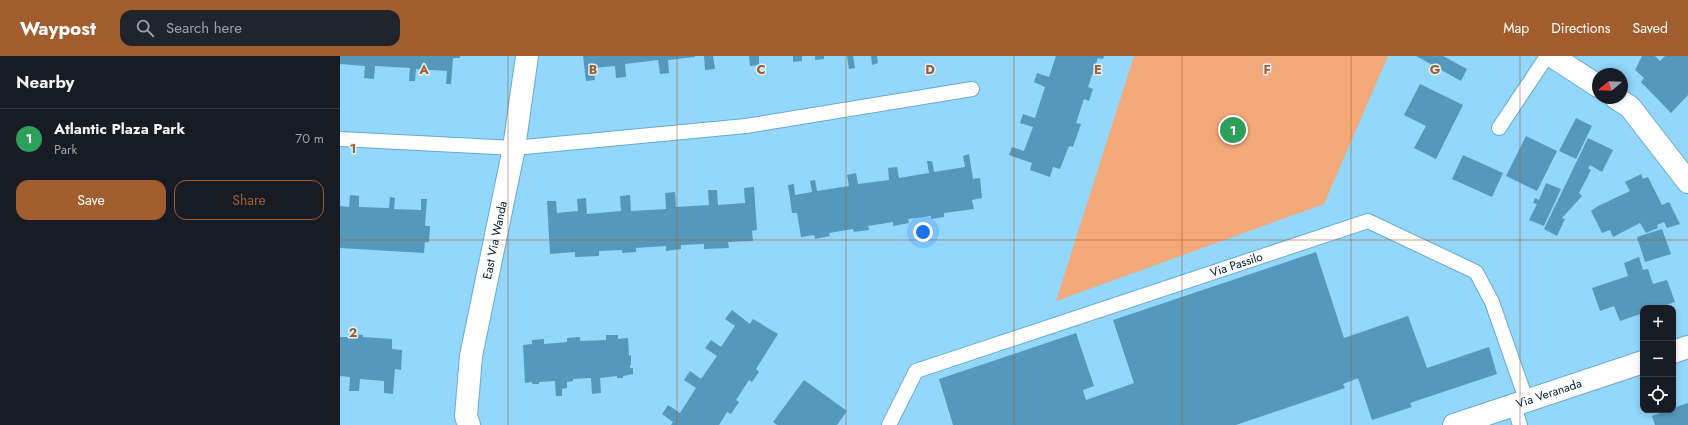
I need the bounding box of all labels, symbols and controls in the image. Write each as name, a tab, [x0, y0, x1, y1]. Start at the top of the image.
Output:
search box	[120, 10, 400, 46]
text: Waypost	[20, 15, 96, 42]
icon: search	[134, 17, 156, 39]
text: Search here	[166, 17, 242, 39]
text: Map	[1503, 18, 1529, 38]
text: Directions	[1551, 18, 1611, 38]
text: Saved	[1633, 18, 1668, 38]
text: A	[418, 60, 429, 79]
text: B	[589, 60, 598, 79]
text: C	[756, 60, 766, 79]
text: D	[925, 60, 935, 79]
text: E	[1094, 60, 1102, 79]
text: F	[1263, 60, 1271, 79]
text: G	[1430, 60, 1441, 79]
north arrow	[1592, 68, 1628, 104]
text: Nearby	[16, 70, 74, 94]
pin: 1	[1220, 115, 1246, 145]
text: Atlantic Plaza Park	[54, 118, 185, 140]
text: 1	[26, 129, 32, 148]
text: 70 m	[295, 129, 324, 148]
text: 1	[350, 139, 356, 158]
text: Park	[54, 140, 77, 159]
button: Save	[16, 180, 166, 220]
button: Share	[174, 180, 324, 220]
street label: East Via Wanda	[478, 199, 512, 281]
your location	[913, 222, 933, 242]
street label: Via Passilo	[1208, 247, 1266, 282]
map controls	[1640, 305, 1676, 413]
button: +	[1640, 305, 1676, 341]
text: 2	[349, 323, 357, 342]
button: −	[1640, 341, 1676, 377]
street label: Via Veranada	[1514, 374, 1584, 413]
button: locate	[1640, 377, 1676, 413]

